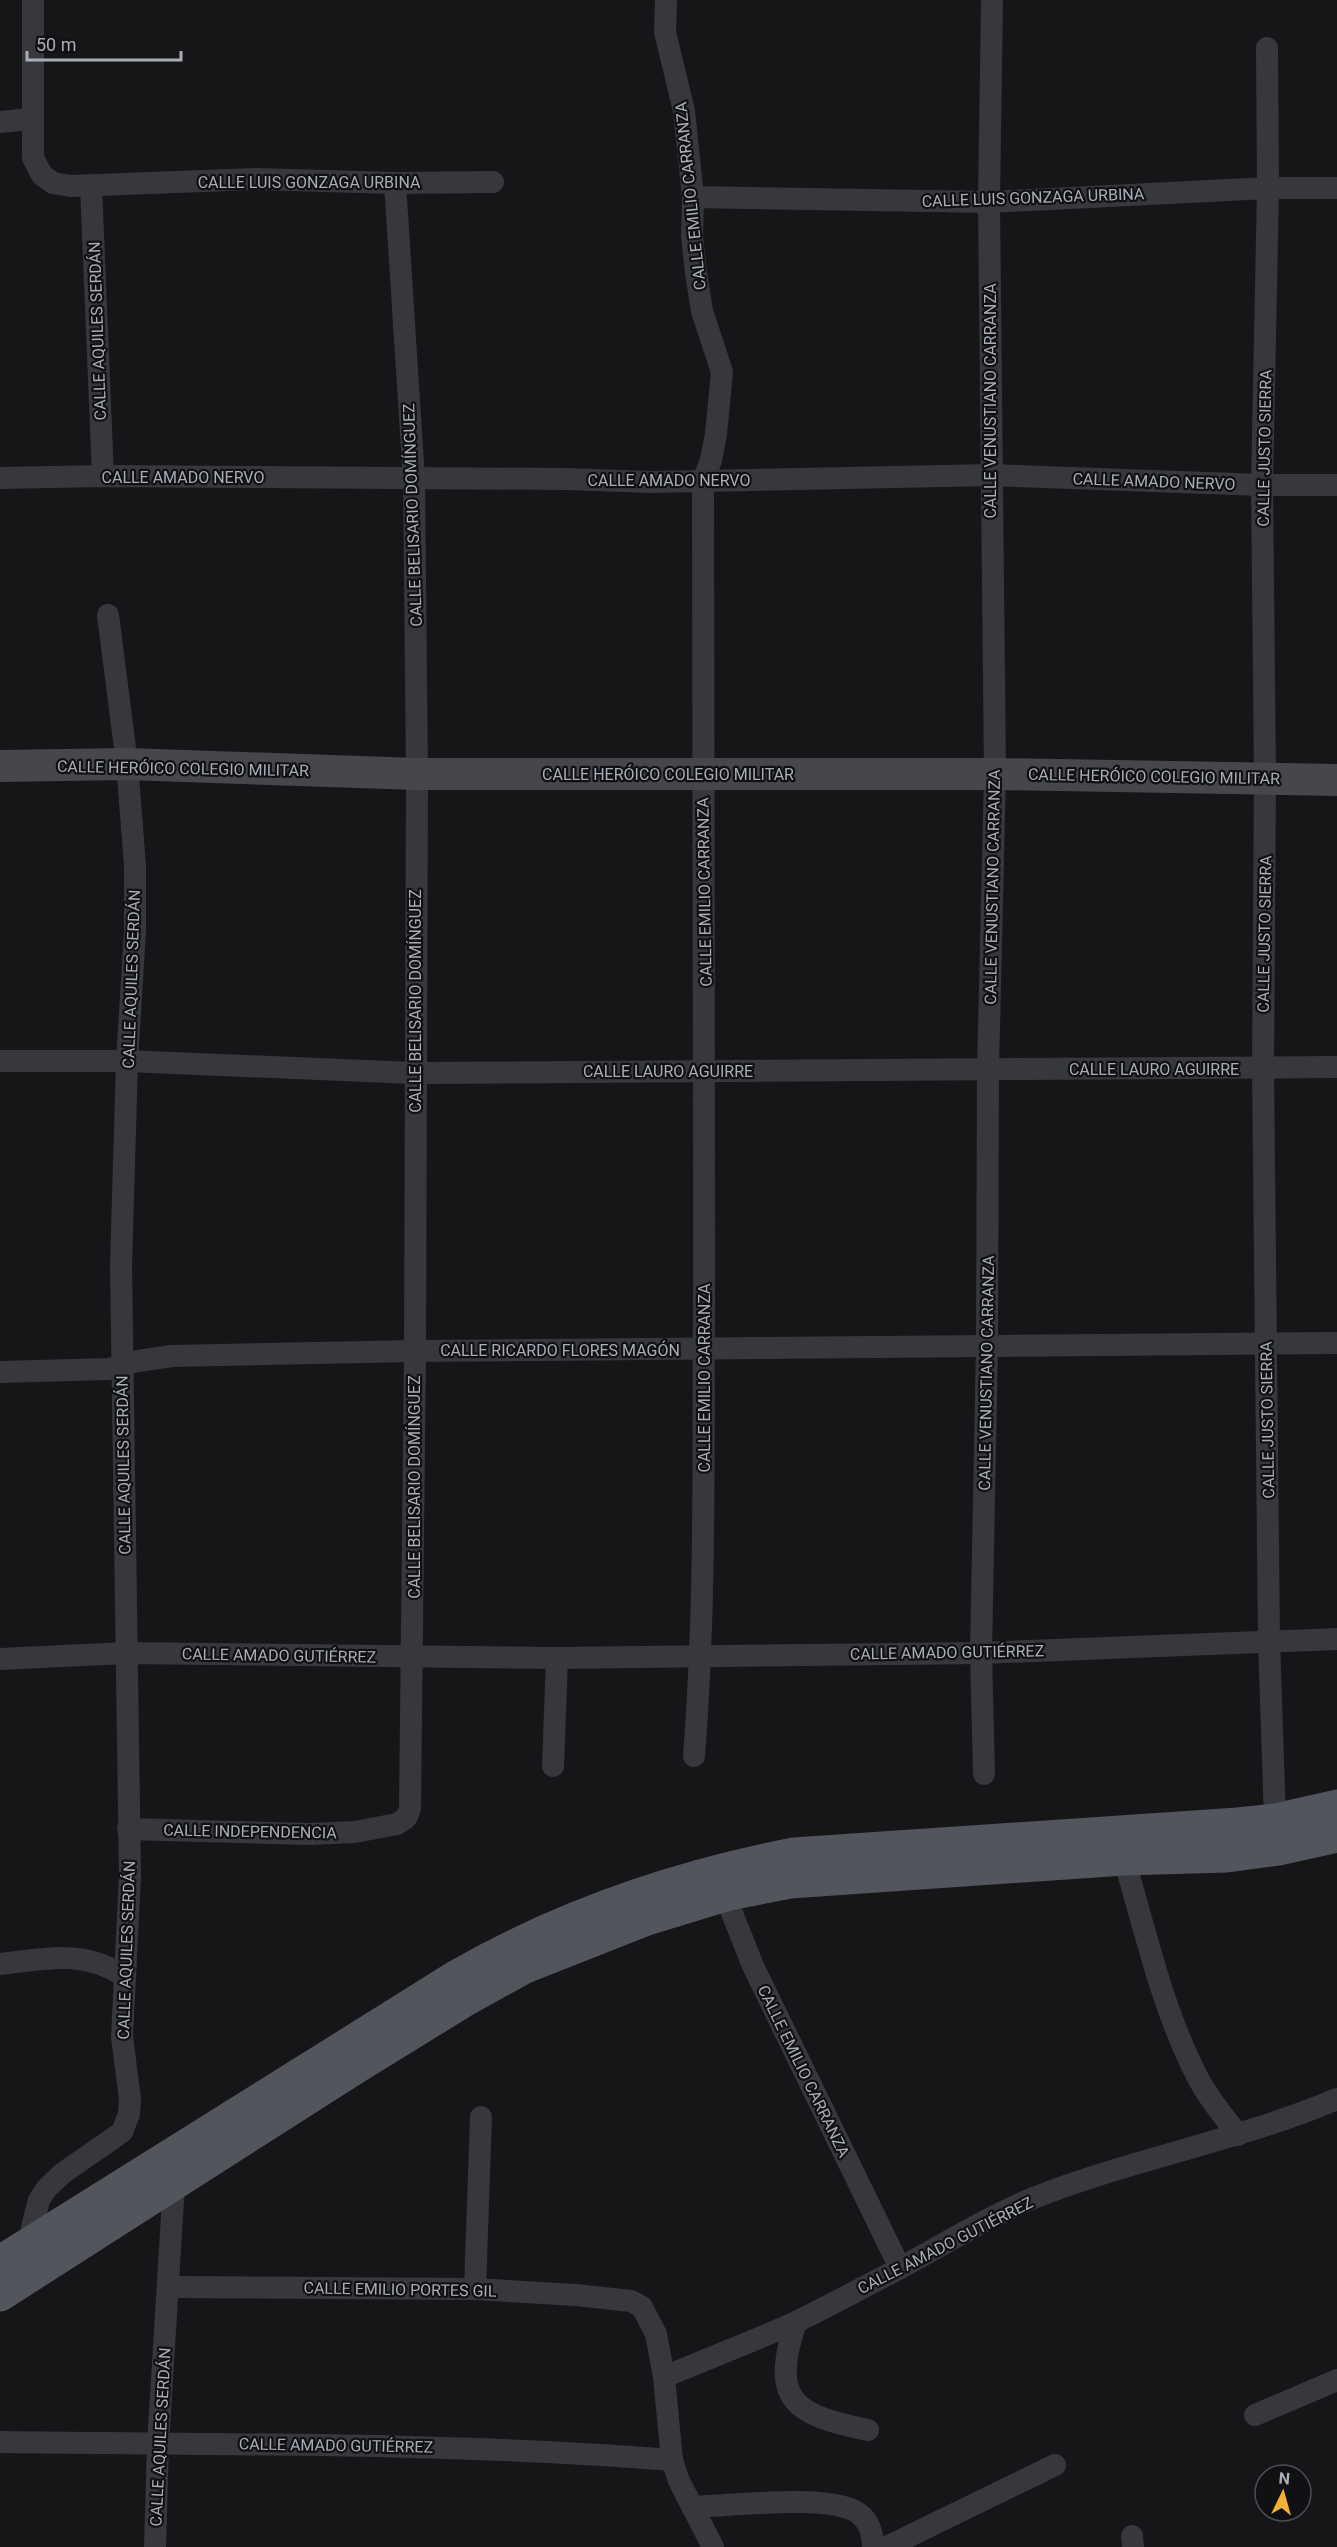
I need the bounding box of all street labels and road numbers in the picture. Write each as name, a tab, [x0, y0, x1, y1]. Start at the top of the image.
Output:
street label: CALLE EMILIO CARRANZA	[671, 100, 710, 291]
street label: CALLE LUIS GONZAGA URBINA	[198, 173, 421, 192]
street label: CALLE LUIS GONZAGA URBINA	[921, 184, 1145, 211]
street label: CALLE AQUILES SERDÁN	[85, 241, 110, 421]
street label: CALLE VENUSTIANO CARRANZA	[981, 283, 1000, 519]
street label: CALLE JUSTO SIERRA	[1254, 369, 1275, 527]
street label: CALLE BELISARIO DOMÍNGUEZ	[399, 403, 426, 627]
street label: CALLE AMADO NERVO	[102, 468, 264, 487]
street label: CALLE AMADO NERVO	[1072, 469, 1236, 494]
street label: CALLE AMADO NERVO	[588, 471, 750, 490]
street label: CALLE HERÓICO COLEGIO MILITAR	[57, 756, 309, 780]
street label: CALLE HERÓICO COLEGIO MILITAR	[542, 764, 794, 784]
street label: CALLE HERÓICO COLEGIO MILITAR	[1028, 764, 1280, 788]
street label: CALLE VENUSTIANO CARRANZA	[981, 769, 1004, 1005]
street label: CALLE EMILIO CARRANZA	[693, 797, 716, 987]
street label: CALLE JUSTO SIERRA	[1254, 855, 1275, 1013]
street label: CALLE AQUILES SERDÁN	[119, 889, 144, 1069]
street label: CALLE BELISARIO DOMÍNGUEZ	[406, 889, 425, 1113]
street label: CALLE LAURO AGUIRRE	[1069, 1060, 1239, 1079]
street label: CALLE LAURO AGUIRRE	[583, 1062, 753, 1081]
street label: CALLE VENUSTIANO CARRANZA	[975, 1255, 998, 1491]
street label: CALLE EMILIO CARRANZA	[695, 1283, 714, 1473]
street label: CALLE RICARDO FLORES MAGÓN	[440, 1340, 680, 1360]
street label: CALLE JUSTO SIERRA	[1257, 1341, 1278, 1499]
street label: CALLE AQUILES SERDÁN	[112, 1375, 135, 1555]
street label: CALLE BELISARIO DOMÍNGUEZ	[405, 1375, 424, 1599]
street label: CALLE AMADO GUTIÉRREZ	[850, 1641, 1044, 1664]
street label: CALLE AMADO GUTIÉRREZ	[182, 1644, 376, 1667]
street label: CALLE INDEPENDENCIA	[163, 1820, 337, 1843]
street label: CALLE AQUILES SERDÁN	[114, 1860, 139, 2040]
street label: CALLE EMILIO CARRANZA	[754, 1982, 854, 2161]
street label: CALLE AMADO GUTIÉRREZ	[854, 2193, 1036, 2298]
street label: CALLE EMILIO PORTES GIL	[303, 2278, 497, 2301]
street label: CALLE AQUILES SERDÁN	[146, 2347, 175, 2527]
street label: CALLE AMADO GUTIÉRREZ	[239, 2434, 433, 2457]

